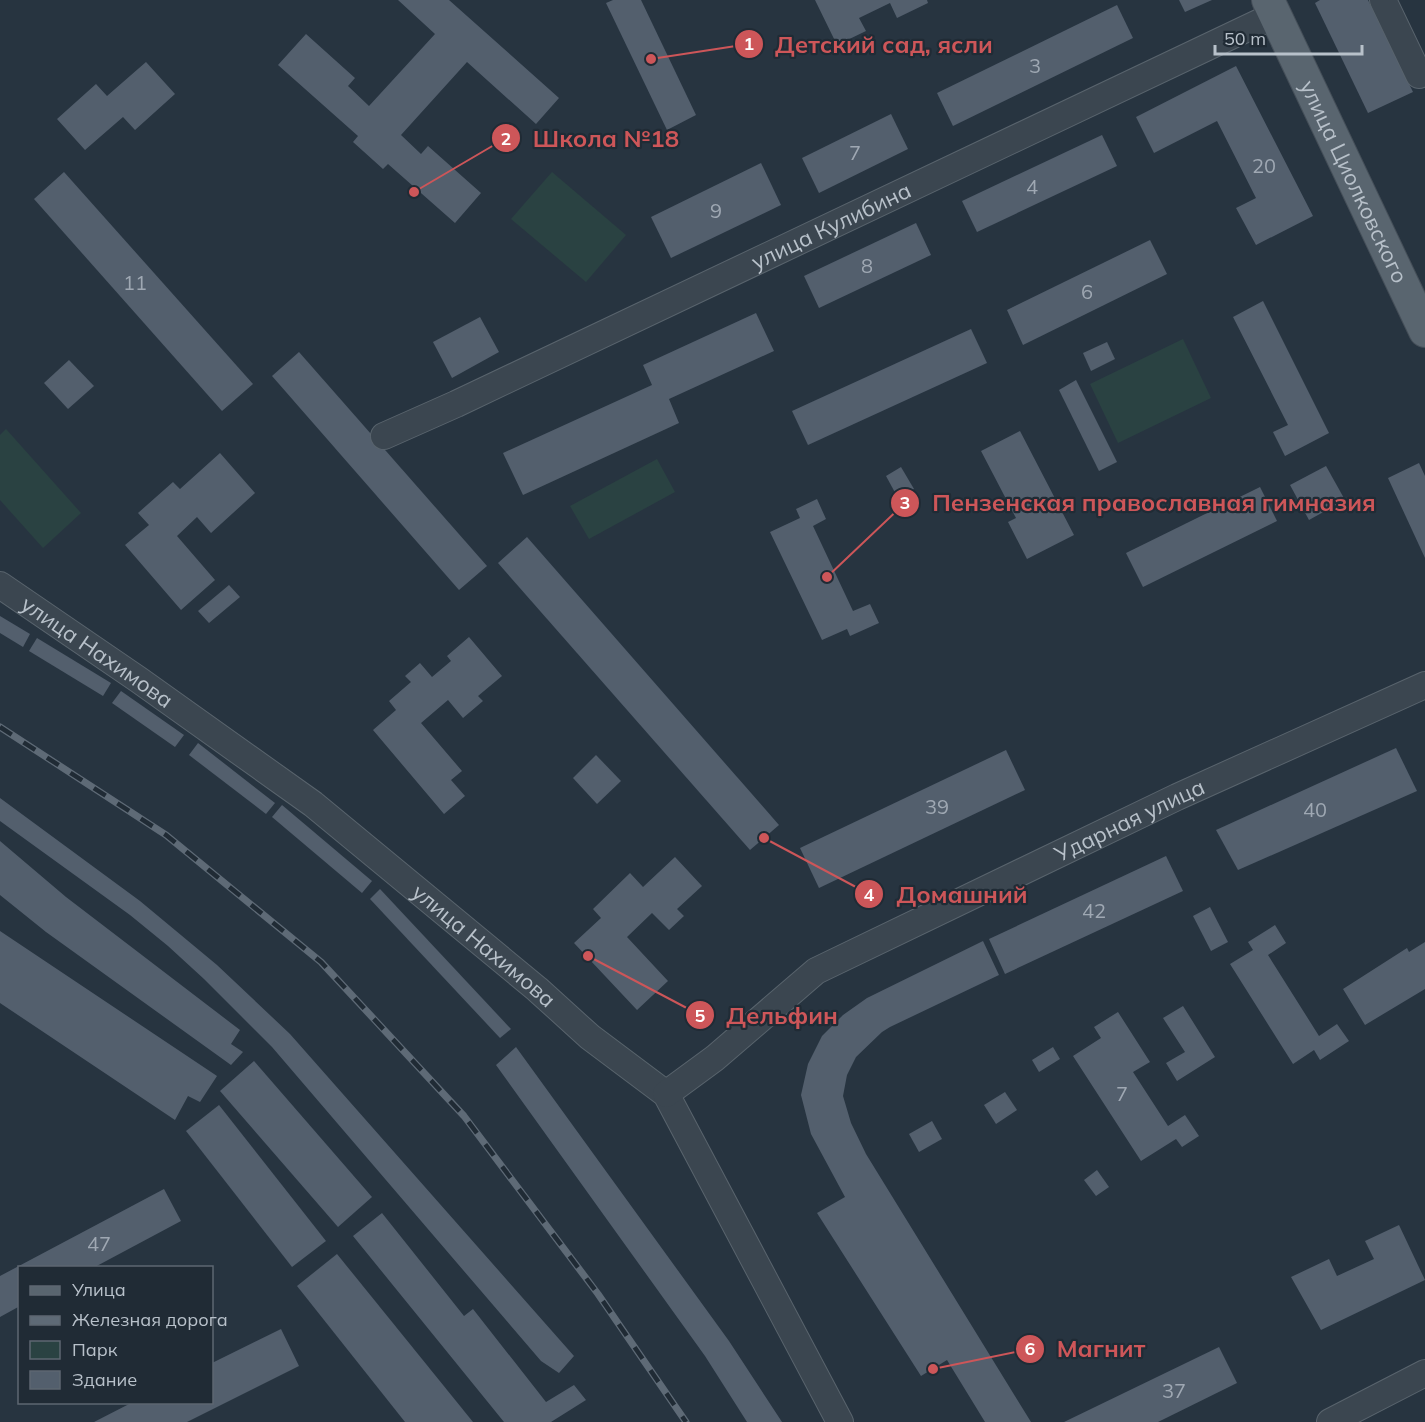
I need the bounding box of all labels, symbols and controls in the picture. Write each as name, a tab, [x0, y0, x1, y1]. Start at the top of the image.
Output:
scale bar	[1215, 18, 1362, 56]
callout: Детский сад, ясли	[734, 23, 1005, 65]
text: 50 m	[1224, 27, 1266, 50]
text: Детский сад, ясли	[775, 29, 993, 59]
text: 1	[744, 32, 754, 55]
house number: 3	[1029, 53, 1041, 78]
street label: улица Циолковского	[1294, 76, 1414, 288]
callout: Школа №18	[491, 117, 691, 159]
text: Школа №18	[533, 123, 679, 153]
text: 2	[501, 127, 511, 150]
house number: 7	[849, 140, 861, 165]
house number: 20	[1252, 153, 1276, 178]
house number: 4	[1026, 174, 1038, 199]
street label: улица Кулибина	[747, 176, 915, 276]
house number: 9	[710, 198, 722, 223]
house number: 8	[861, 253, 873, 278]
house number: 11	[123, 270, 147, 295]
house number: 6	[1081, 279, 1093, 304]
callout: Пензенская православная гимназия	[890, 482, 1387, 524]
text: Пензенская православная гимназия	[932, 487, 1376, 517]
text: 3	[900, 491, 910, 514]
street label: улица Нахимова	[16, 590, 179, 714]
street label: Ударная улица	[1049, 772, 1209, 868]
house number: 39	[925, 794, 949, 819]
house number: 40	[1303, 797, 1327, 822]
callout: Домашний	[854, 873, 1039, 915]
street label: улица Нахимова	[406, 878, 562, 1013]
text: Домашний	[897, 879, 1027, 909]
text: 4	[864, 883, 875, 906]
house number: 42	[1082, 898, 1106, 923]
callout: Дельфин	[685, 994, 850, 1036]
text: Дельфин	[726, 1000, 838, 1030]
text: 5	[695, 1004, 706, 1027]
house number: 7	[1116, 1081, 1128, 1106]
house number: 47	[87, 1231, 111, 1256]
legend	[18, 1266, 213, 1404]
text: Улица	[71, 1278, 126, 1301]
text: Железная дорога	[72, 1308, 228, 1331]
callout: Магнит	[1015, 1328, 1158, 1370]
text: Магнит	[1057, 1333, 1146, 1363]
text: 6	[1025, 1337, 1036, 1360]
text: Парк	[72, 1338, 118, 1361]
text: Здание	[72, 1368, 137, 1391]
house number: 37	[1162, 1378, 1186, 1403]

